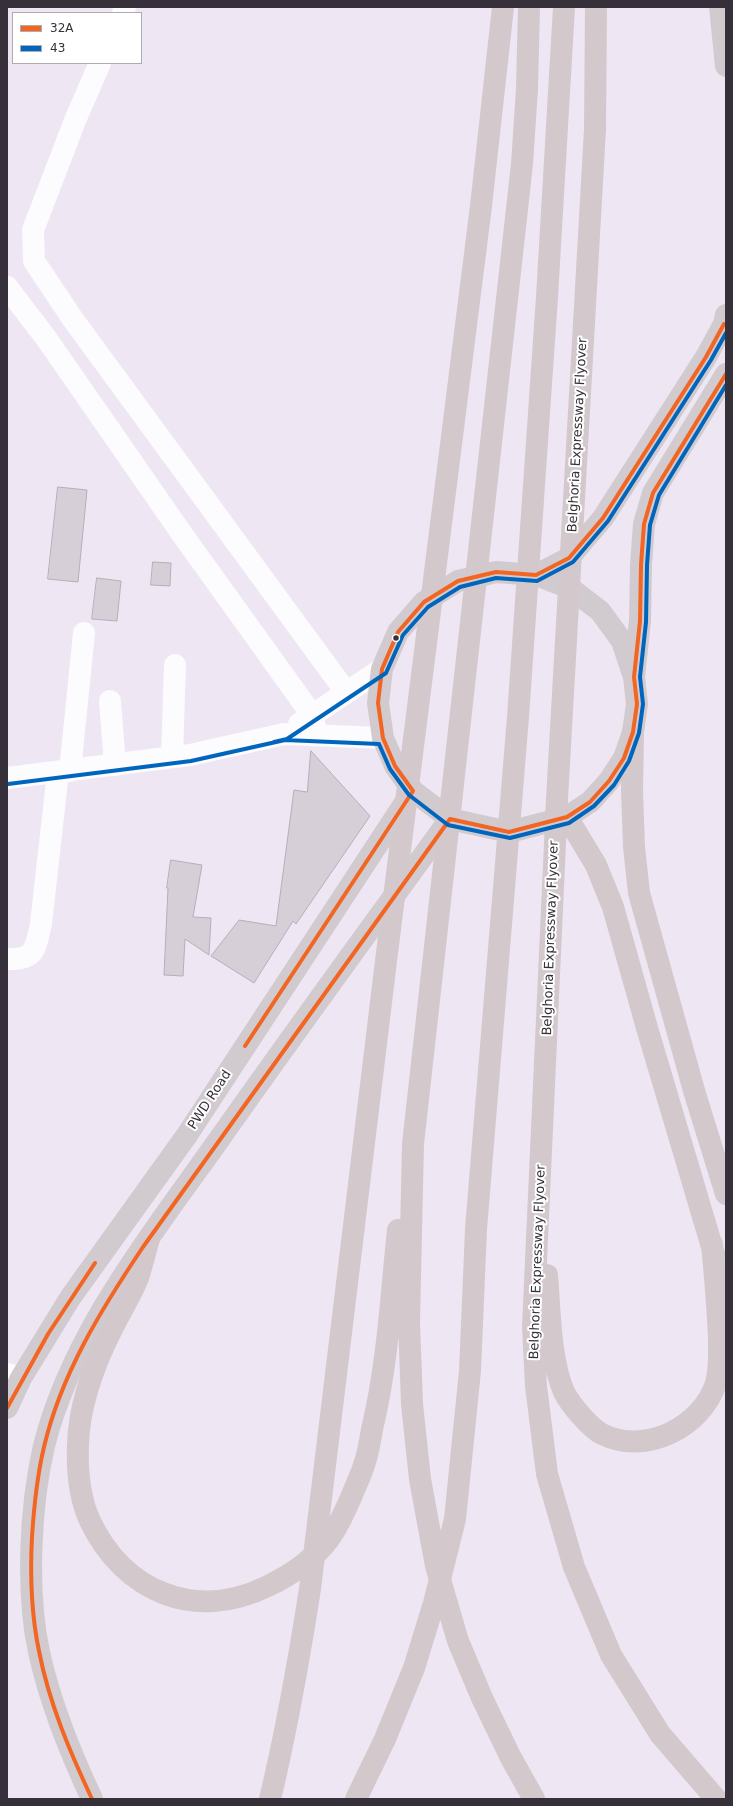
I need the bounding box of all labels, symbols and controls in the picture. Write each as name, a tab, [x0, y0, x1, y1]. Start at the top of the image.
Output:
legend	[12, 12, 142, 64]
text: 32A	[50, 21, 73, 35]
text: 43	[50, 41, 65, 55]
street label: Belghoria Expressway Flyover	[565, 337, 591, 533]
unlabelled marker	[391, 633, 401, 643]
street label: Belghoria Expressway Flyover	[540, 840, 562, 1036]
street label: PWD Road	[185, 1067, 235, 1133]
street label: Belghoria Expressway Flyover	[527, 1164, 549, 1360]

